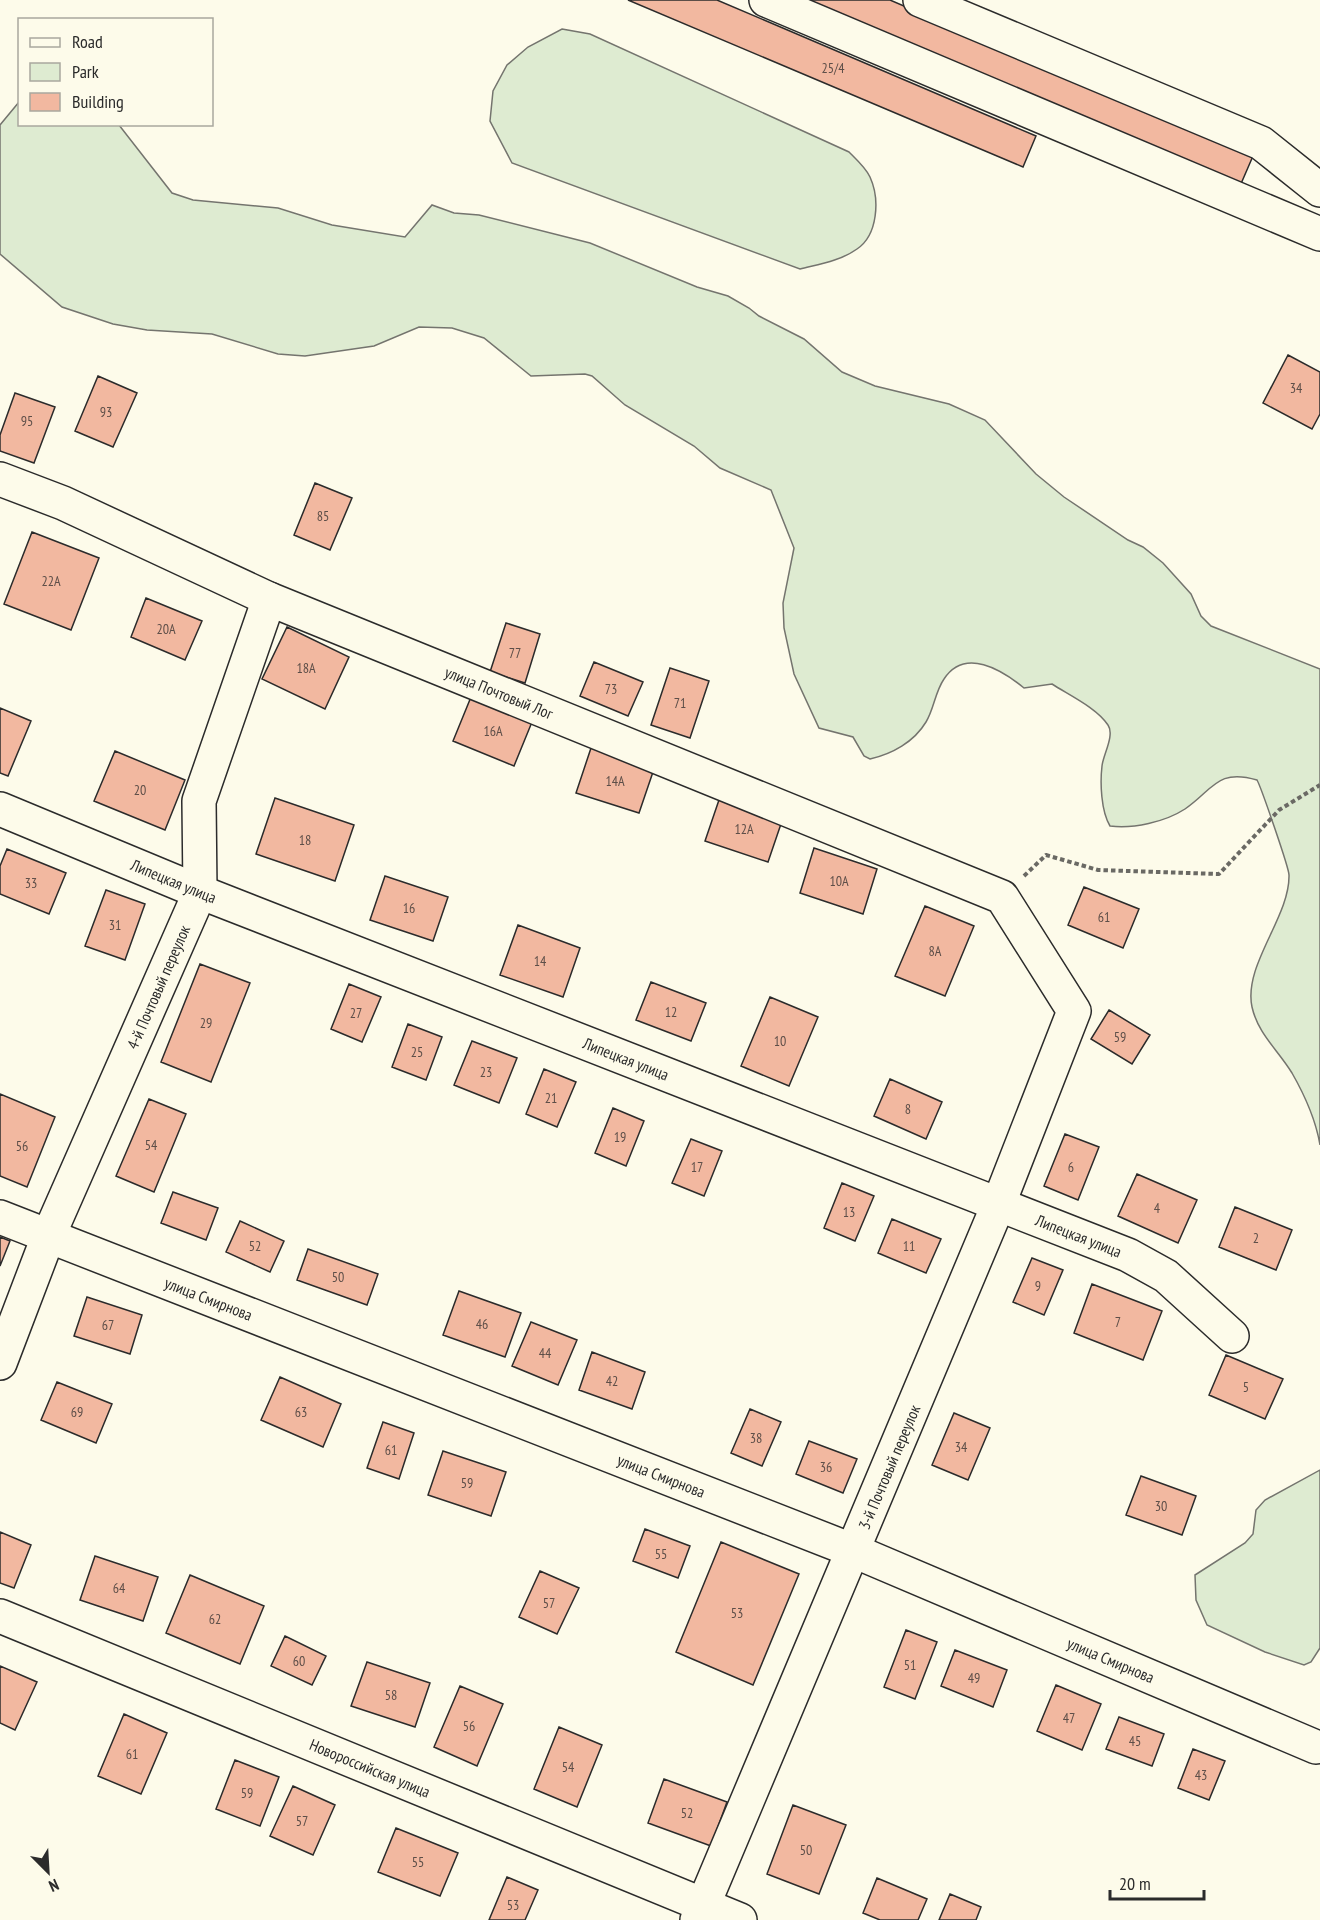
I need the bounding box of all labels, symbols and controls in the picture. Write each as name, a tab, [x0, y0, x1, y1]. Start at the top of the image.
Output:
legend	[18, 18, 213, 126]
text: Road	[72, 30, 103, 53]
house number: 25/4	[821, 59, 845, 77]
text: Park	[72, 60, 99, 83]
text: Building	[72, 90, 124, 113]
house number: 34	[1290, 379, 1303, 397]
house number: 93	[100, 403, 112, 421]
house number: 95	[21, 412, 33, 430]
house number: 85	[317, 507, 329, 525]
house number: 22А	[41, 572, 61, 590]
house number: 20А	[156, 620, 176, 638]
house number: 77	[509, 644, 521, 662]
house number: 18А	[296, 659, 316, 677]
street label: улица Почтовый Лог	[442, 662, 556, 724]
house number: 73	[605, 680, 617, 698]
house number: 71	[674, 694, 686, 712]
house number: 16А	[483, 722, 503, 740]
house number: 14А	[605, 772, 625, 790]
house number: 20	[134, 781, 146, 799]
house number: 12А	[734, 820, 754, 838]
house number: 18	[299, 831, 311, 849]
street label: Липецкая улица	[127, 854, 219, 907]
house number: 10А	[829, 872, 849, 890]
house number: 33	[25, 874, 37, 892]
house number: 16	[403, 899, 415, 917]
house number: 61	[1098, 908, 1110, 926]
house number: 31	[109, 916, 121, 934]
street label: 4-й Почтовый переулок	[122, 921, 195, 1052]
house number: 8А	[929, 942, 942, 960]
house number: 14	[534, 952, 547, 970]
house number: 12	[665, 1003, 677, 1021]
house number: 27	[350, 1004, 362, 1022]
house number: 29	[200, 1014, 212, 1032]
house number: 59	[1114, 1028, 1126, 1046]
street label: Липецкая улица	[579, 1032, 672, 1084]
house number: 10	[774, 1032, 786, 1050]
house number: 25	[411, 1043, 423, 1061]
house number: 23	[480, 1063, 492, 1081]
house number: 21	[545, 1089, 557, 1107]
house number: 8	[905, 1100, 911, 1118]
house number: 19	[614, 1128, 626, 1146]
house number: 54	[145, 1136, 158, 1154]
house number: 56	[16, 1137, 28, 1155]
house number: 17	[691, 1158, 703, 1176]
house number: 6	[1068, 1158, 1074, 1176]
house number: 4	[1154, 1199, 1161, 1217]
house number: 13	[843, 1203, 855, 1221]
street label: Липецкая улица	[1032, 1210, 1124, 1262]
house number: 2	[1253, 1229, 1259, 1247]
house number: 52	[249, 1237, 261, 1255]
house number: 11	[903, 1237, 915, 1255]
house number: 50	[332, 1268, 344, 1286]
street label: улица Смирнова	[162, 1272, 255, 1325]
house number: 9	[1035, 1277, 1041, 1295]
house number: 7	[1115, 1313, 1121, 1331]
house number: 46	[476, 1315, 488, 1333]
house number: 67	[102, 1316, 114, 1334]
house number: 44	[539, 1344, 552, 1362]
house number: 42	[606, 1372, 618, 1390]
house number: 5	[1243, 1378, 1249, 1396]
street label: 3-й Почтовый переулок	[854, 1401, 925, 1532]
house number: 69	[71, 1403, 83, 1421]
house number: 63	[295, 1403, 307, 1421]
house number: 38	[750, 1429, 762, 1447]
house number: 34	[955, 1438, 968, 1456]
house number: 61	[385, 1441, 397, 1459]
street label: улица Смирнова	[614, 1449, 708, 1502]
house number: 36	[820, 1458, 832, 1476]
house number: 59	[461, 1474, 473, 1492]
house number: 30	[1155, 1497, 1167, 1515]
house number: 55	[655, 1545, 667, 1563]
house number: 64	[113, 1579, 126, 1597]
house number: 57	[543, 1594, 555, 1612]
house number: 53	[731, 1604, 743, 1622]
house number: 62	[209, 1610, 221, 1628]
street label: улица Смирнова	[1064, 1633, 1157, 1687]
house number: 60	[293, 1652, 305, 1670]
house number: 51	[904, 1656, 916, 1674]
house number: 49	[968, 1669, 980, 1687]
house number: 58	[385, 1686, 397, 1704]
house number: 47	[1063, 1709, 1075, 1727]
house number: 56	[463, 1717, 475, 1735]
house number: 45	[1129, 1732, 1141, 1750]
street label: Новороссийская улица	[307, 1734, 433, 1802]
house number: 61	[126, 1745, 138, 1763]
house number: 54	[562, 1758, 575, 1776]
house number: 43	[1195, 1766, 1207, 1784]
house number: 59	[241, 1784, 253, 1802]
house number: 52	[681, 1804, 693, 1822]
house number: 57	[296, 1812, 308, 1830]
house number: 50	[800, 1841, 812, 1859]
north arrow	[18, 1842, 78, 1902]
house number: 55	[412, 1853, 424, 1871]
scale bar	[1110, 1863, 1204, 1901]
text: 20 m	[1119, 1872, 1151, 1895]
text: N	[46, 1875, 62, 1897]
house number: 53	[507, 1896, 519, 1914]

